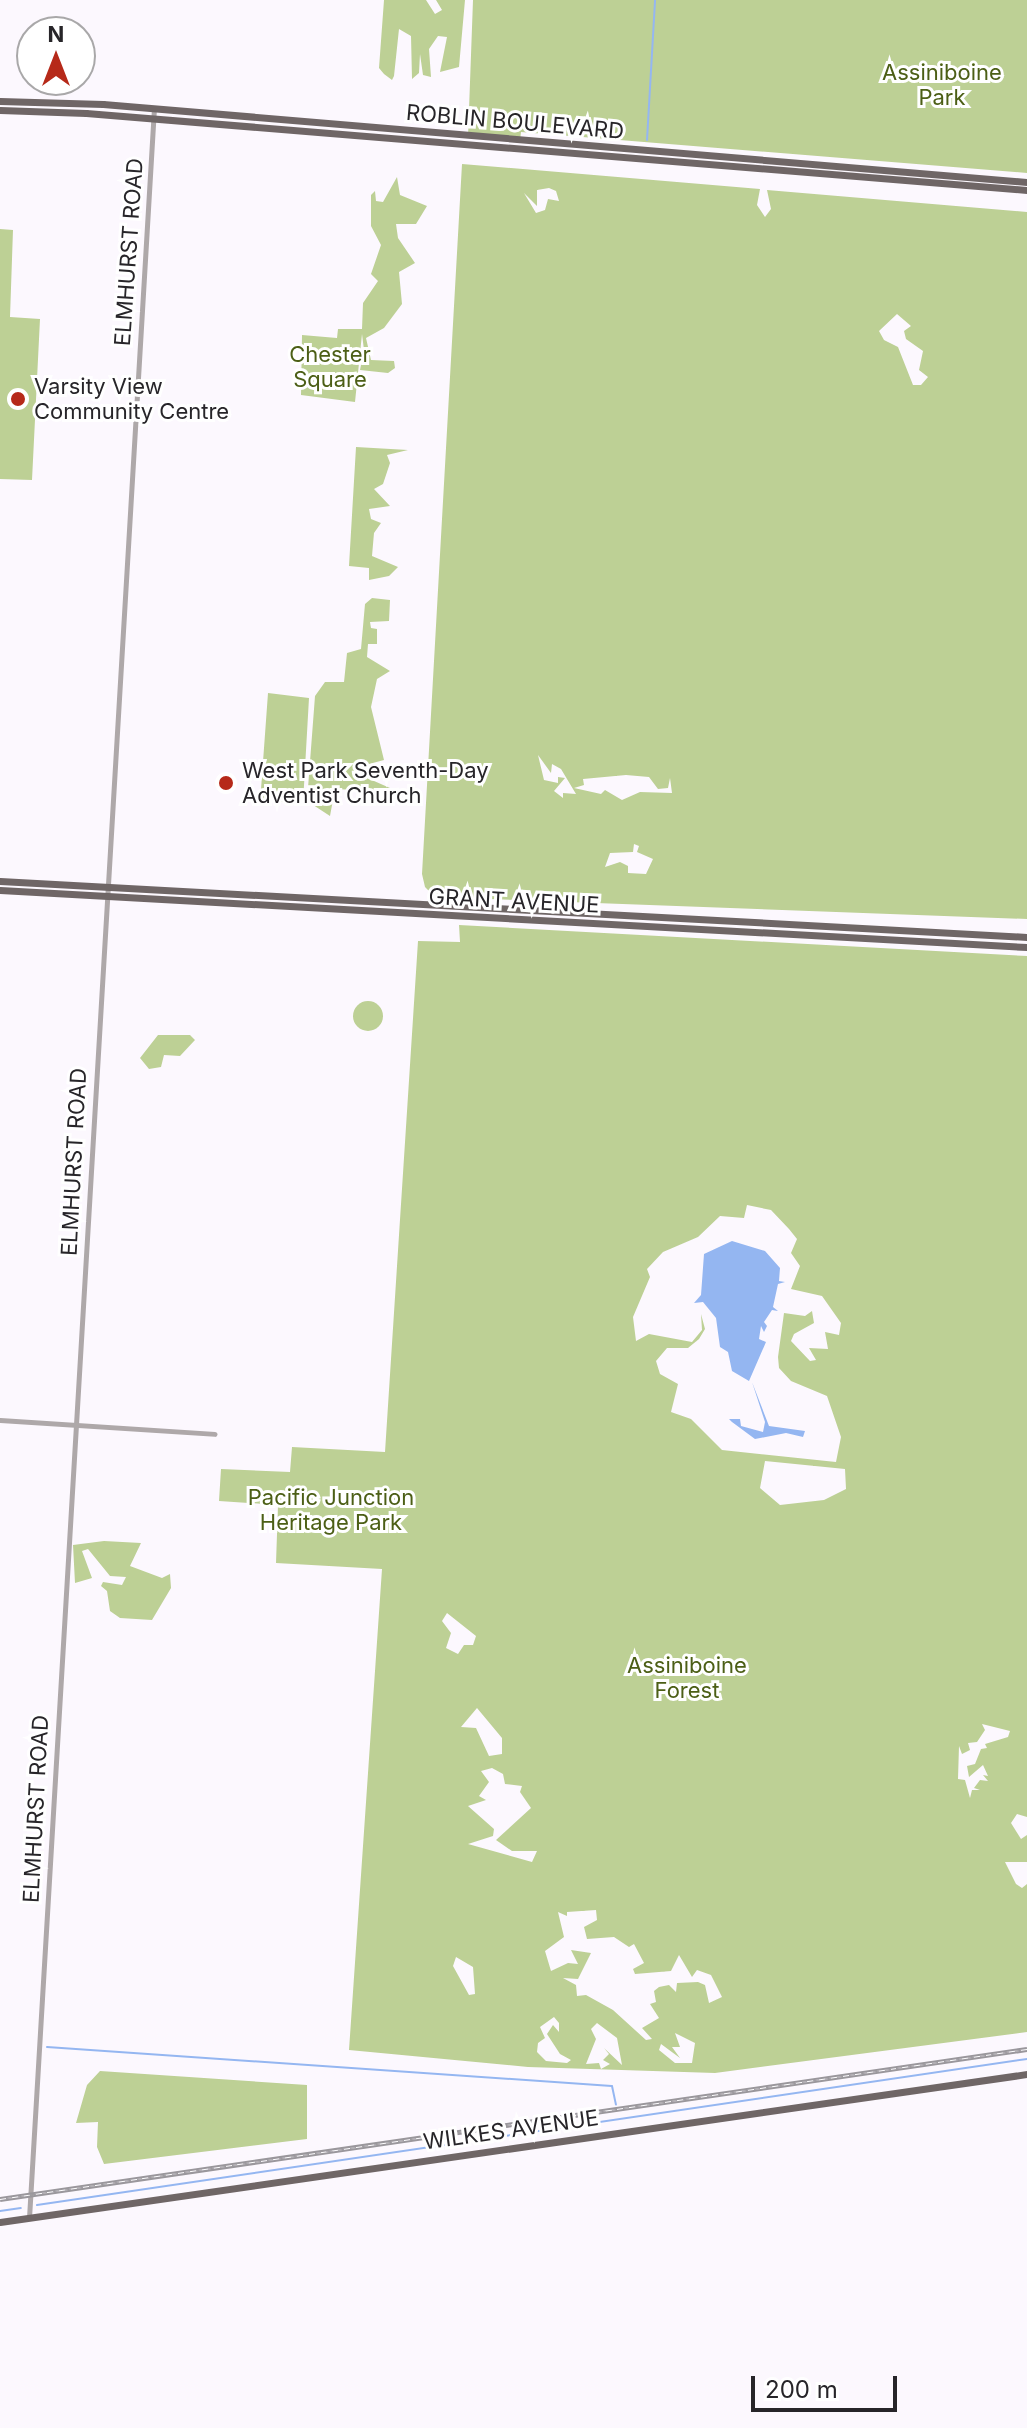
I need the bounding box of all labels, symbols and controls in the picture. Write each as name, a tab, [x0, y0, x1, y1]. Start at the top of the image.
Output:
north arrow	[16, 16, 96, 96]
text: N	[48, 21, 64, 47]
park label: Assiniboine Park	[882, 59, 1002, 110]
street label: ROBLIN BOULEVARD	[405, 99, 625, 145]
street label: ELMHURST ROAD	[109, 157, 149, 347]
park label: Chester Square	[289, 341, 371, 392]
place label: Varsity View Community Centre	[34, 373, 229, 424]
marker: Varsity View Community Centre	[9, 390, 27, 408]
place label: West Park Seventh-Day Adventist Church	[242, 757, 489, 808]
marker: West Park Seventh-Day Adventist Church	[217, 774, 235, 792]
street label: GRANT AVENUE	[428, 883, 600, 919]
street label: ELMHURST ROAD	[56, 1067, 92, 1257]
park label: Pacific Junction Heritage Park	[248, 1484, 414, 1536]
park label: Assiniboine Forest	[627, 1652, 747, 1704]
street label: ELMHURST ROAD	[18, 1714, 54, 1904]
street label: WILKES AVENUE	[422, 2105, 600, 2155]
scale bar	[755, 2360, 901, 2410]
text: 200 m	[765, 2375, 838, 2404]

